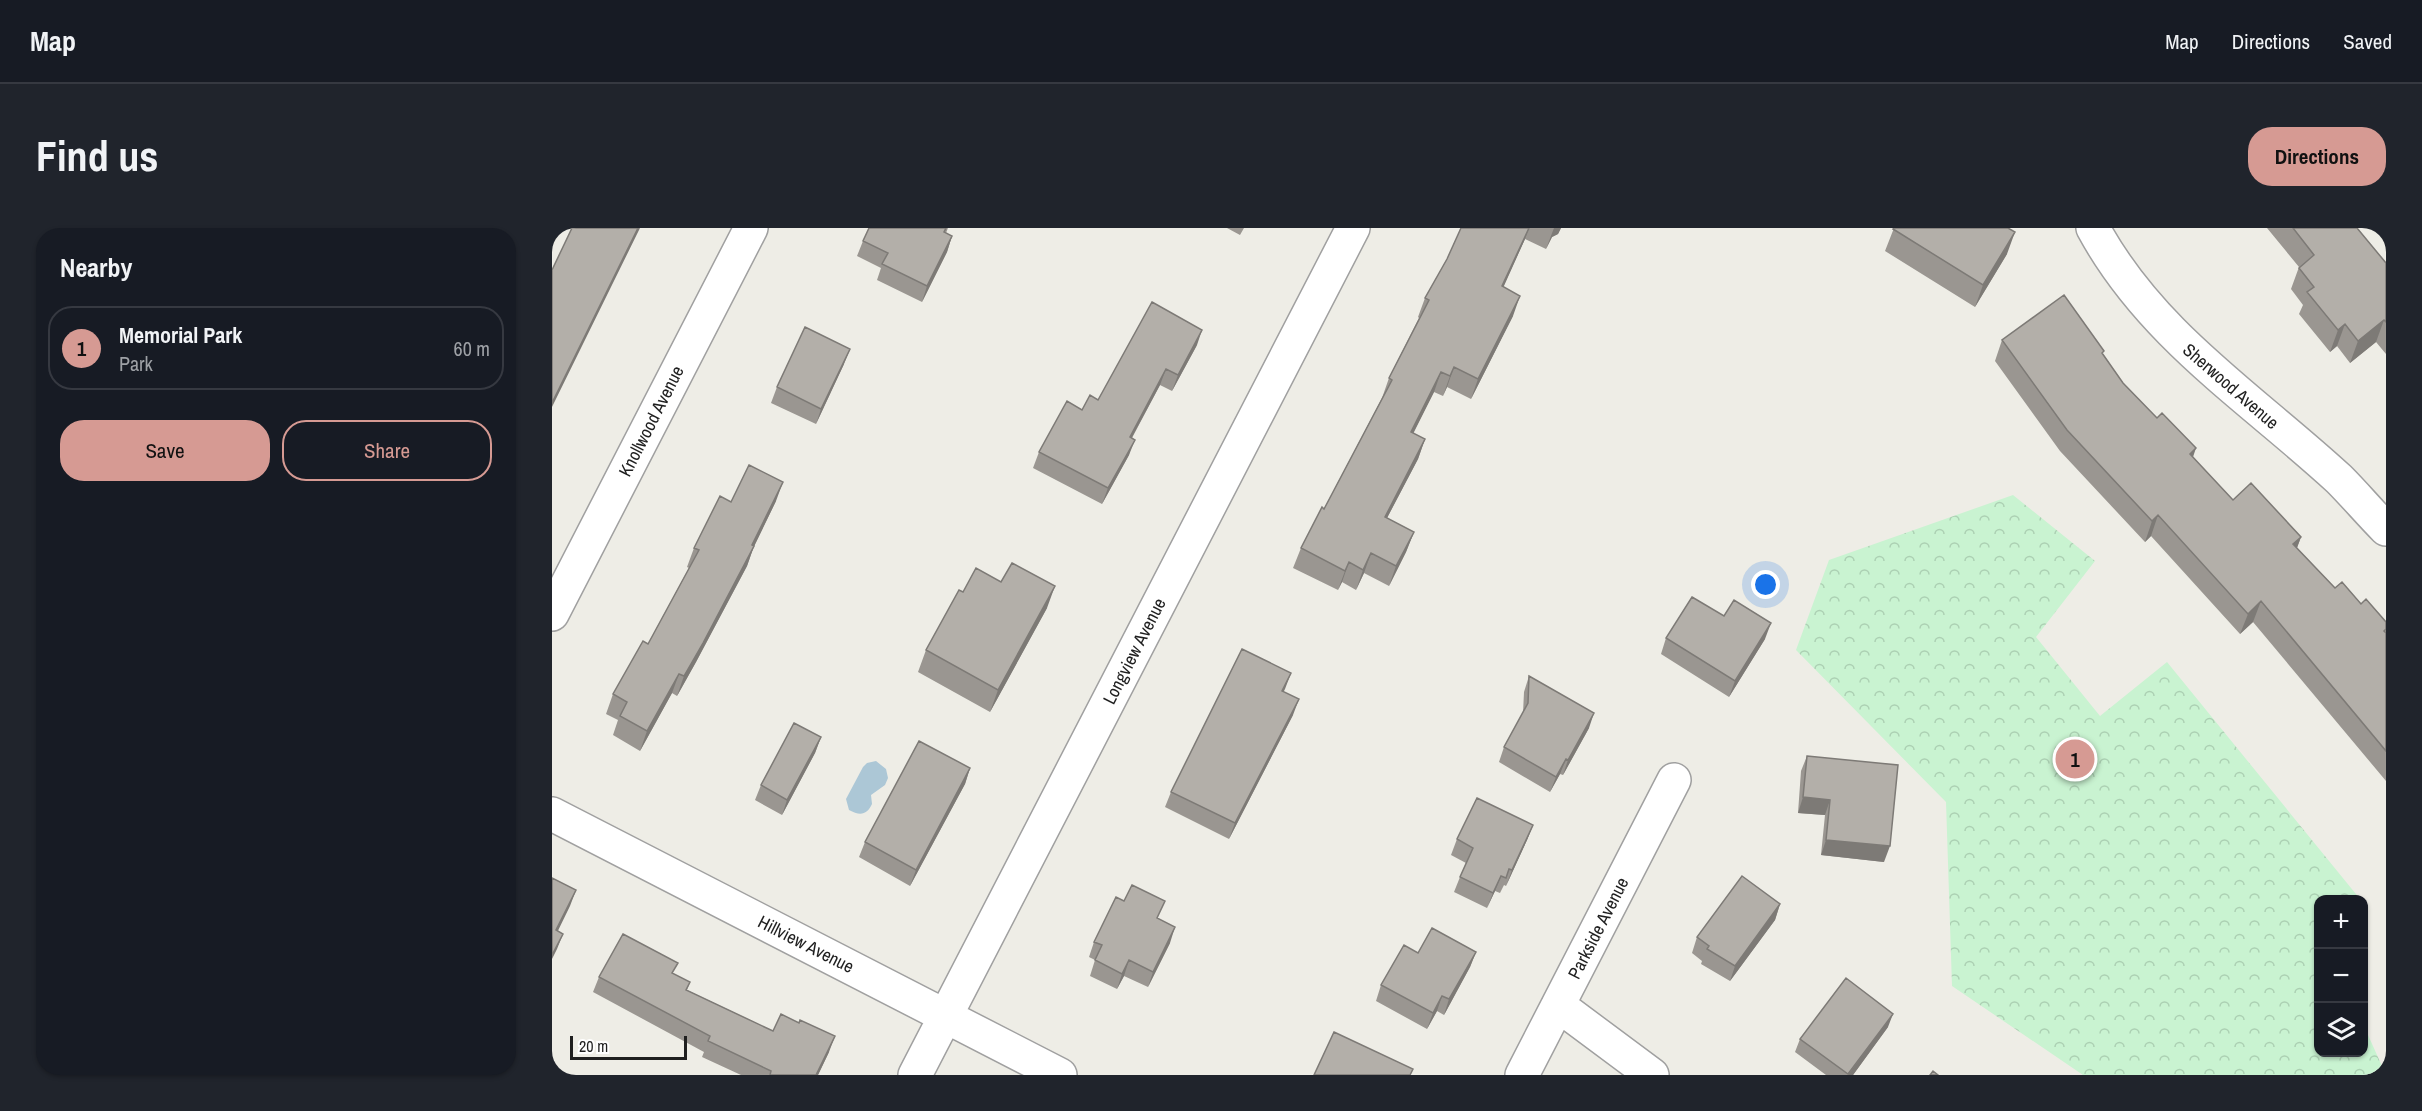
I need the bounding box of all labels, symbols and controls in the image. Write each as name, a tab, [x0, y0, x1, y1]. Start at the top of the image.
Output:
text: Map	[30, 22, 76, 60]
text: Map	[2165, 27, 2199, 56]
text: Directions	[2232, 27, 2310, 56]
text: Saved	[2343, 27, 2392, 56]
button: Directions	[2248, 127, 2386, 186]
text: Find us	[36, 128, 158, 184]
text: Nearby	[60, 250, 132, 285]
text: Memorial Park	[119, 320, 242, 350]
text: 1	[77, 335, 86, 362]
text: 60 m	[454, 335, 490, 362]
street label: Sherwood Avenue	[2178, 337, 2284, 435]
text: Park	[119, 350, 153, 377]
street label: Knollwood Avenue	[612, 361, 690, 481]
button: Save	[60, 420, 270, 481]
button: Share	[282, 420, 492, 481]
your location	[1751, 570, 1780, 599]
street label: Longview Avenue	[1096, 594, 1172, 708]
pin: 1	[2056, 736, 2095, 782]
street label: Parkside Avenue	[1562, 873, 1634, 983]
map controls	[2314, 895, 2368, 1057]
button: +	[2314, 895, 2368, 949]
street label: Hillview Avenue	[754, 909, 858, 979]
button: −	[2314, 949, 2368, 1003]
button: layers	[2314, 1003, 2368, 1057]
scale bar	[570, 1033, 687, 1060]
text: 20 m	[579, 1035, 608, 1057]

